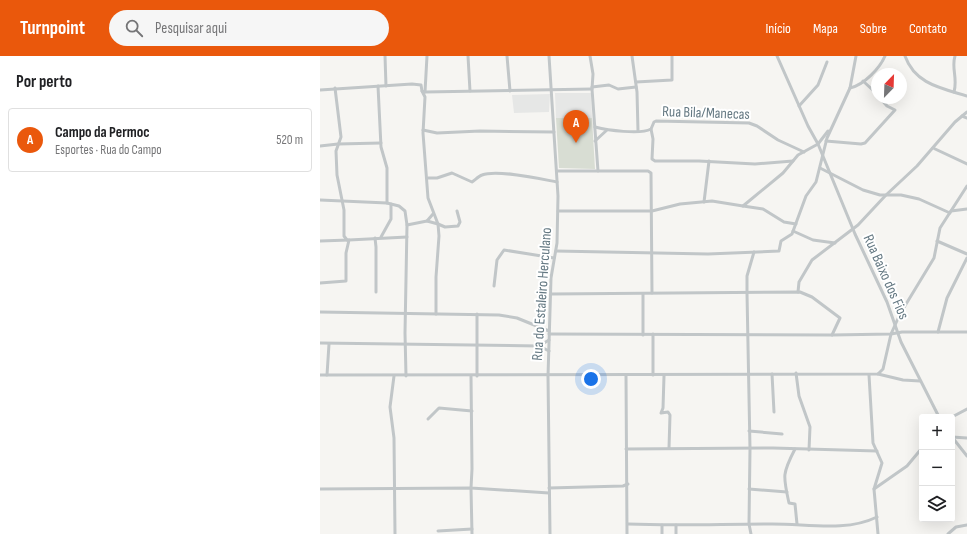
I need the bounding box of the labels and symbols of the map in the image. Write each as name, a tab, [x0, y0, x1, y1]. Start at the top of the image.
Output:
north arrow	[871, 68, 907, 104]
street label: Rua Bila/Manecas	[662, 102, 750, 124]
pin: A	[563, 110, 589, 143]
street label: Rua do Estaleiro Herculano	[528, 227, 556, 361]
street label: Rua Baixo dos Fios	[859, 231, 913, 323]
your location	[581, 369, 601, 389]

